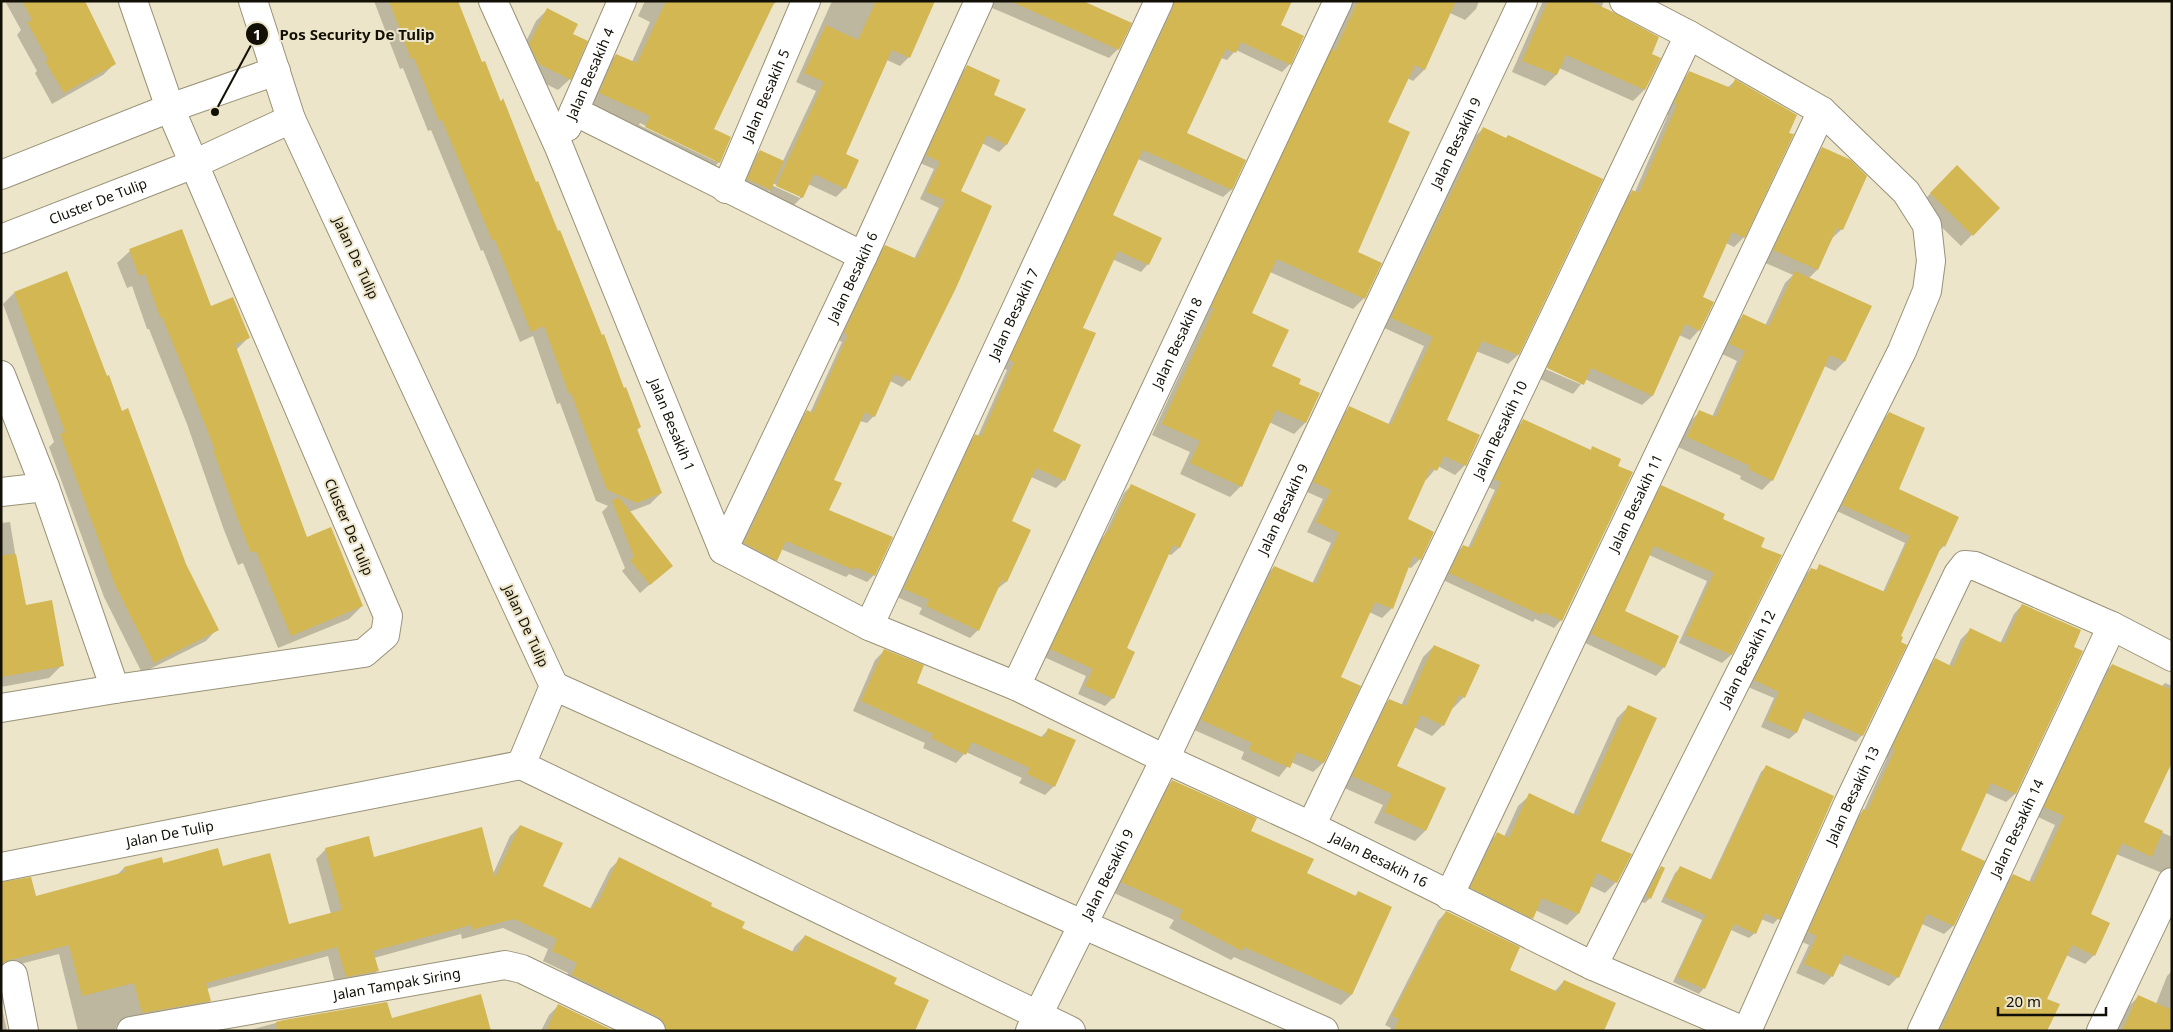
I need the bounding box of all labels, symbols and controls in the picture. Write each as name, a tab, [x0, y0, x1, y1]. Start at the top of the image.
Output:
callout: Pos Security De Tulip	[244, 19, 444, 49]
text: 1	[253, 24, 261, 44]
text: Pos Security De Tulip	[280, 24, 434, 44]
street label: Jalan Besakih 4	[561, 25, 618, 124]
street label: Jalan Besakih 5	[737, 46, 794, 146]
street label: Jalan Besakih 9	[1425, 94, 1485, 193]
street label: Cluster De Tulip	[46, 173, 150, 228]
street label: Jalan De Tulip	[328, 212, 384, 302]
street label: Jalan Besakih 6	[822, 229, 882, 327]
street label: Jalan Besakih 7	[983, 265, 1043, 364]
street label: Jalan Besakih 8	[1146, 294, 1206, 393]
street label: Jalan Besakih 1	[644, 373, 700, 474]
street label: Jalan Besakih 10	[1467, 378, 1531, 484]
street label: Jalan Besakih 11	[1603, 451, 1667, 557]
street label: Jalan Besakih 9	[1252, 460, 1312, 559]
street label: Cluster De Tulip	[320, 475, 378, 578]
street label: Jalan De Tulip	[498, 580, 554, 670]
street label: Jalan Besakih 12	[1714, 607, 1779, 712]
street label: Jalan Besakih 13	[1820, 743, 1883, 849]
street label: Jalan Besakih 14	[1985, 776, 2048, 882]
street label: Jalan De Tulip	[122, 816, 215, 852]
street label: Jalan Besakih 9	[1076, 826, 1138, 924]
street label: Jalan Besakih 16	[1325, 826, 1431, 891]
street label: Jalan Tampak Siring	[330, 963, 462, 1004]
scale bar	[1998, 984, 2106, 1016]
text: 20 m	[2006, 991, 2041, 1011]

